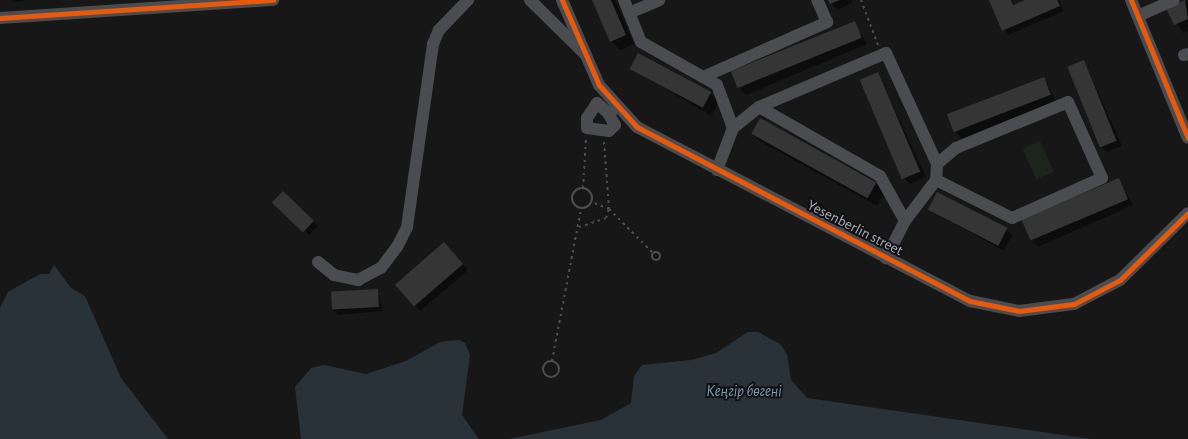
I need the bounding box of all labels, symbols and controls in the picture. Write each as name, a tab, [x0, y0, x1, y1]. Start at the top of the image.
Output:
street label: Yesenberlin street	[804, 196, 906, 260]
water label: Кеңгір бөгені	[706, 381, 782, 401]

